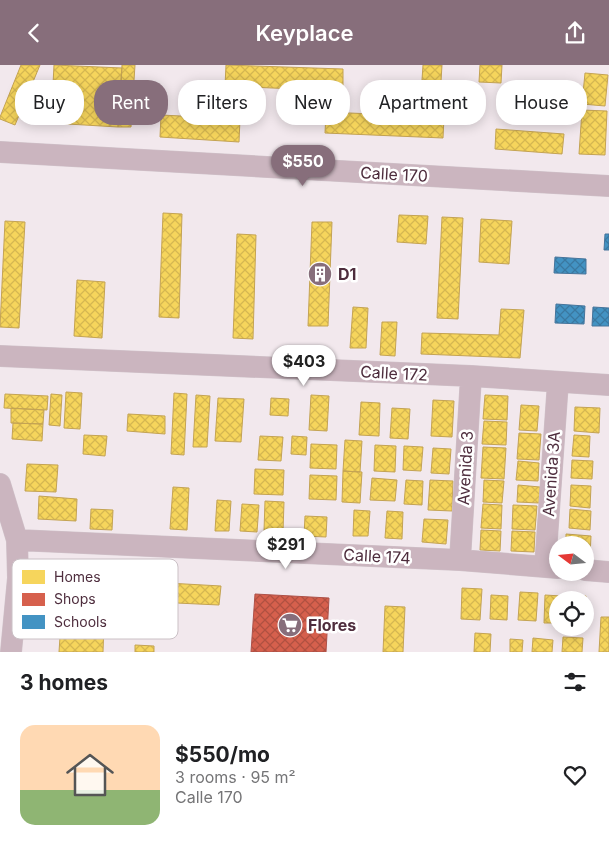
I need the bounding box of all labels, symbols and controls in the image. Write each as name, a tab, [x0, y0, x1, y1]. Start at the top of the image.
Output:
icon: back	[20, 19, 48, 47]
icon: share	[561, 19, 589, 47]
text: Keyplace	[255, 20, 354, 46]
chip: Buy	[15, 80, 84, 125]
chip: Rent	[94, 80, 168, 125]
chip: Filters	[178, 80, 266, 125]
chip: New	[276, 80, 350, 125]
chip: Apartment	[360, 80, 486, 125]
chip: House	[496, 80, 587, 125]
pin: $550	[273, 145, 333, 187]
text: $550	[282, 151, 324, 171]
street label: Calle 170	[360, 162, 428, 186]
building icon: D1	[307, 261, 333, 287]
place label: D1	[338, 264, 356, 284]
pin: $403	[274, 345, 334, 387]
text: $403	[283, 351, 325, 371]
street label: Calle 172	[360, 361, 428, 385]
street label: Avenida 3	[453, 430, 477, 506]
street label: Avenida 3A	[538, 431, 564, 517]
pin: $291	[256, 527, 316, 570]
text: $291	[267, 534, 305, 554]
north arrow	[549, 536, 594, 581]
map controls	[549, 536, 594, 636]
street label: Calle 174	[343, 544, 411, 568]
legend	[12, 559, 178, 639]
text: Homes	[54, 568, 101, 585]
text: Shops	[54, 590, 96, 607]
button: locate	[549, 591, 594, 636]
supermarket icon: Flores	[277, 612, 303, 638]
text: Schools	[54, 613, 107, 630]
place label: Flores	[308, 615, 356, 635]
icon: filters	[561, 668, 589, 696]
text: 3 homes	[20, 670, 108, 695]
text: $550/mo	[175, 742, 270, 767]
icon: home	[60, 745, 120, 805]
icon: heart	[561, 761, 589, 789]
text: 3 rooms · 95 m²	[175, 767, 296, 787]
text: Calle 170	[175, 787, 243, 807]

